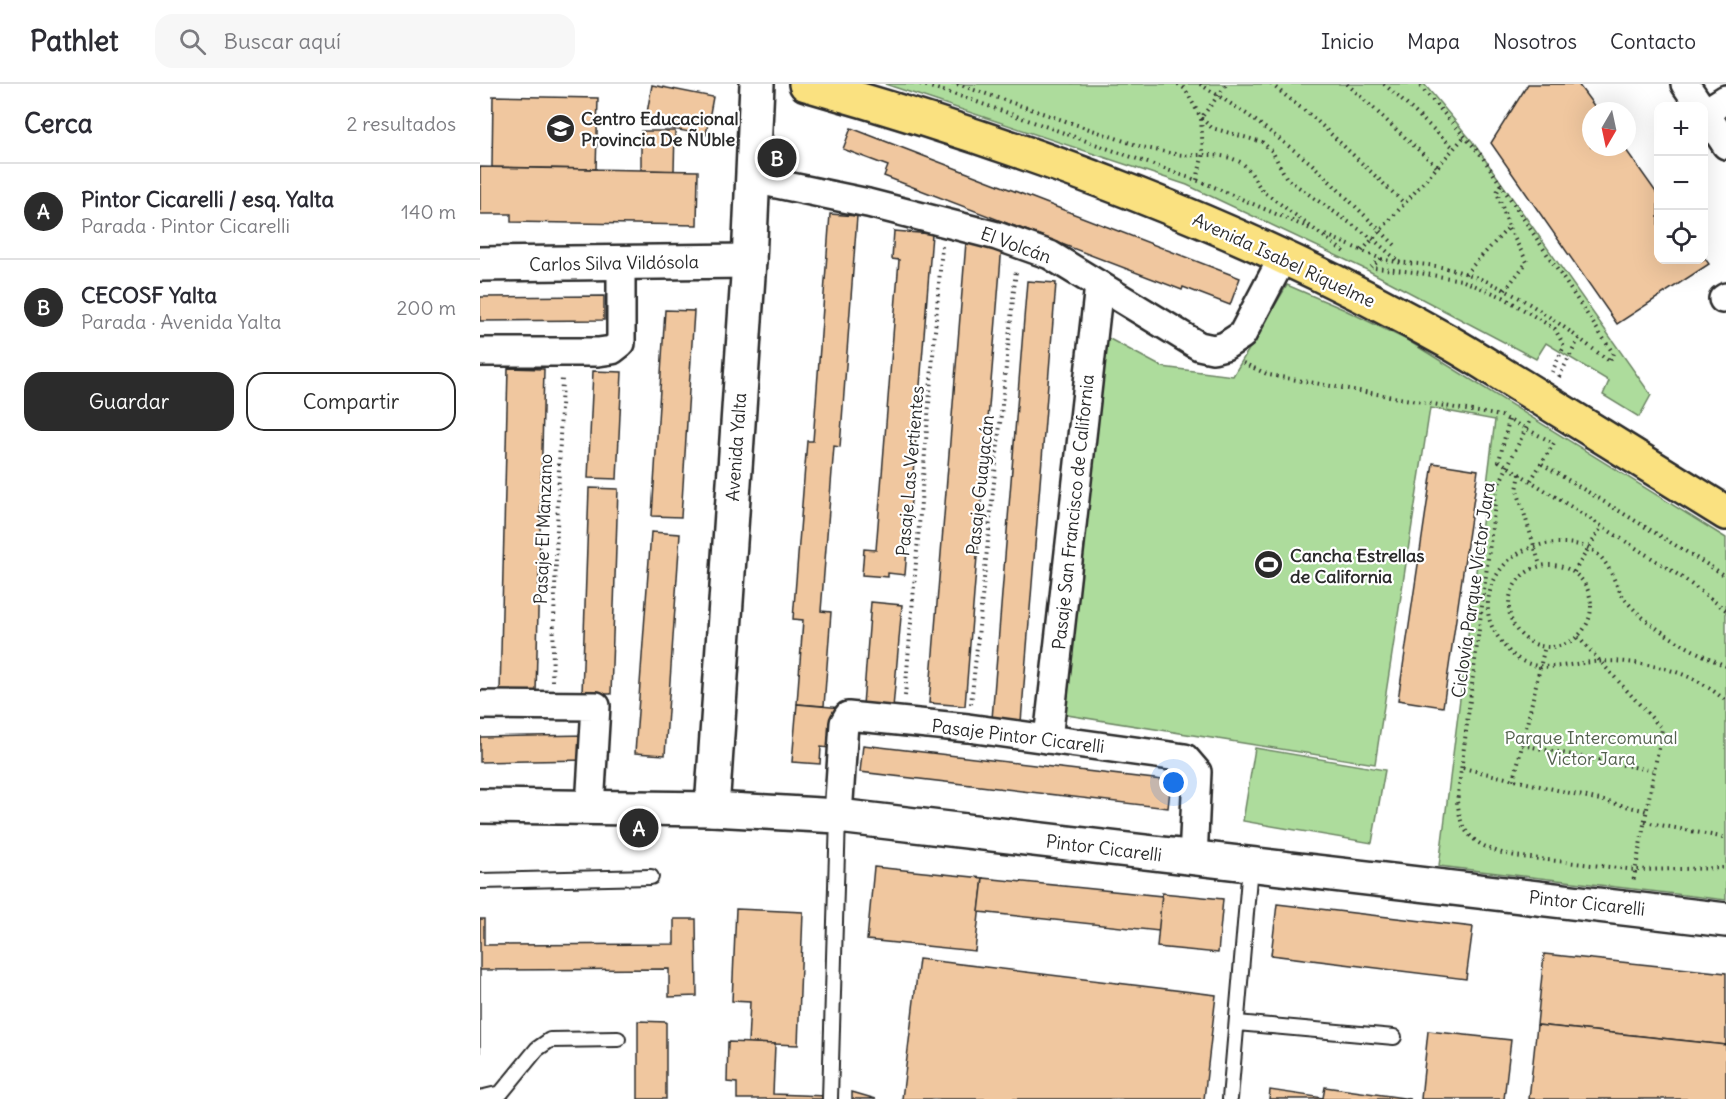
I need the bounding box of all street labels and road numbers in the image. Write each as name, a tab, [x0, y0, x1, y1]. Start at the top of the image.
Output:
street label: Avenida Isabel Riquelme	[1189, 208, 1379, 312]
street label: El Volcán	[978, 222, 1054, 268]
street label: Carlos Silva Vildósola	[529, 250, 699, 276]
street label: Pasaje San Francisco de California	[1047, 373, 1099, 651]
street label: Pasaje Las Vertientes	[891, 385, 929, 557]
street label: Avenida Yalta	[721, 392, 751, 502]
street label: Pasaje Guayacán	[961, 414, 999, 556]
street label: Pasaje El Manzano	[529, 453, 557, 605]
street label: Ciclovía Parque Víctor Jara	[1446, 481, 1500, 699]
street label: Pasaje Pintor Cicarelli	[930, 714, 1106, 758]
street label: Pintor Cicarelli	[1045, 829, 1163, 867]
street label: Pintor Cicarelli	[1528, 885, 1646, 921]

